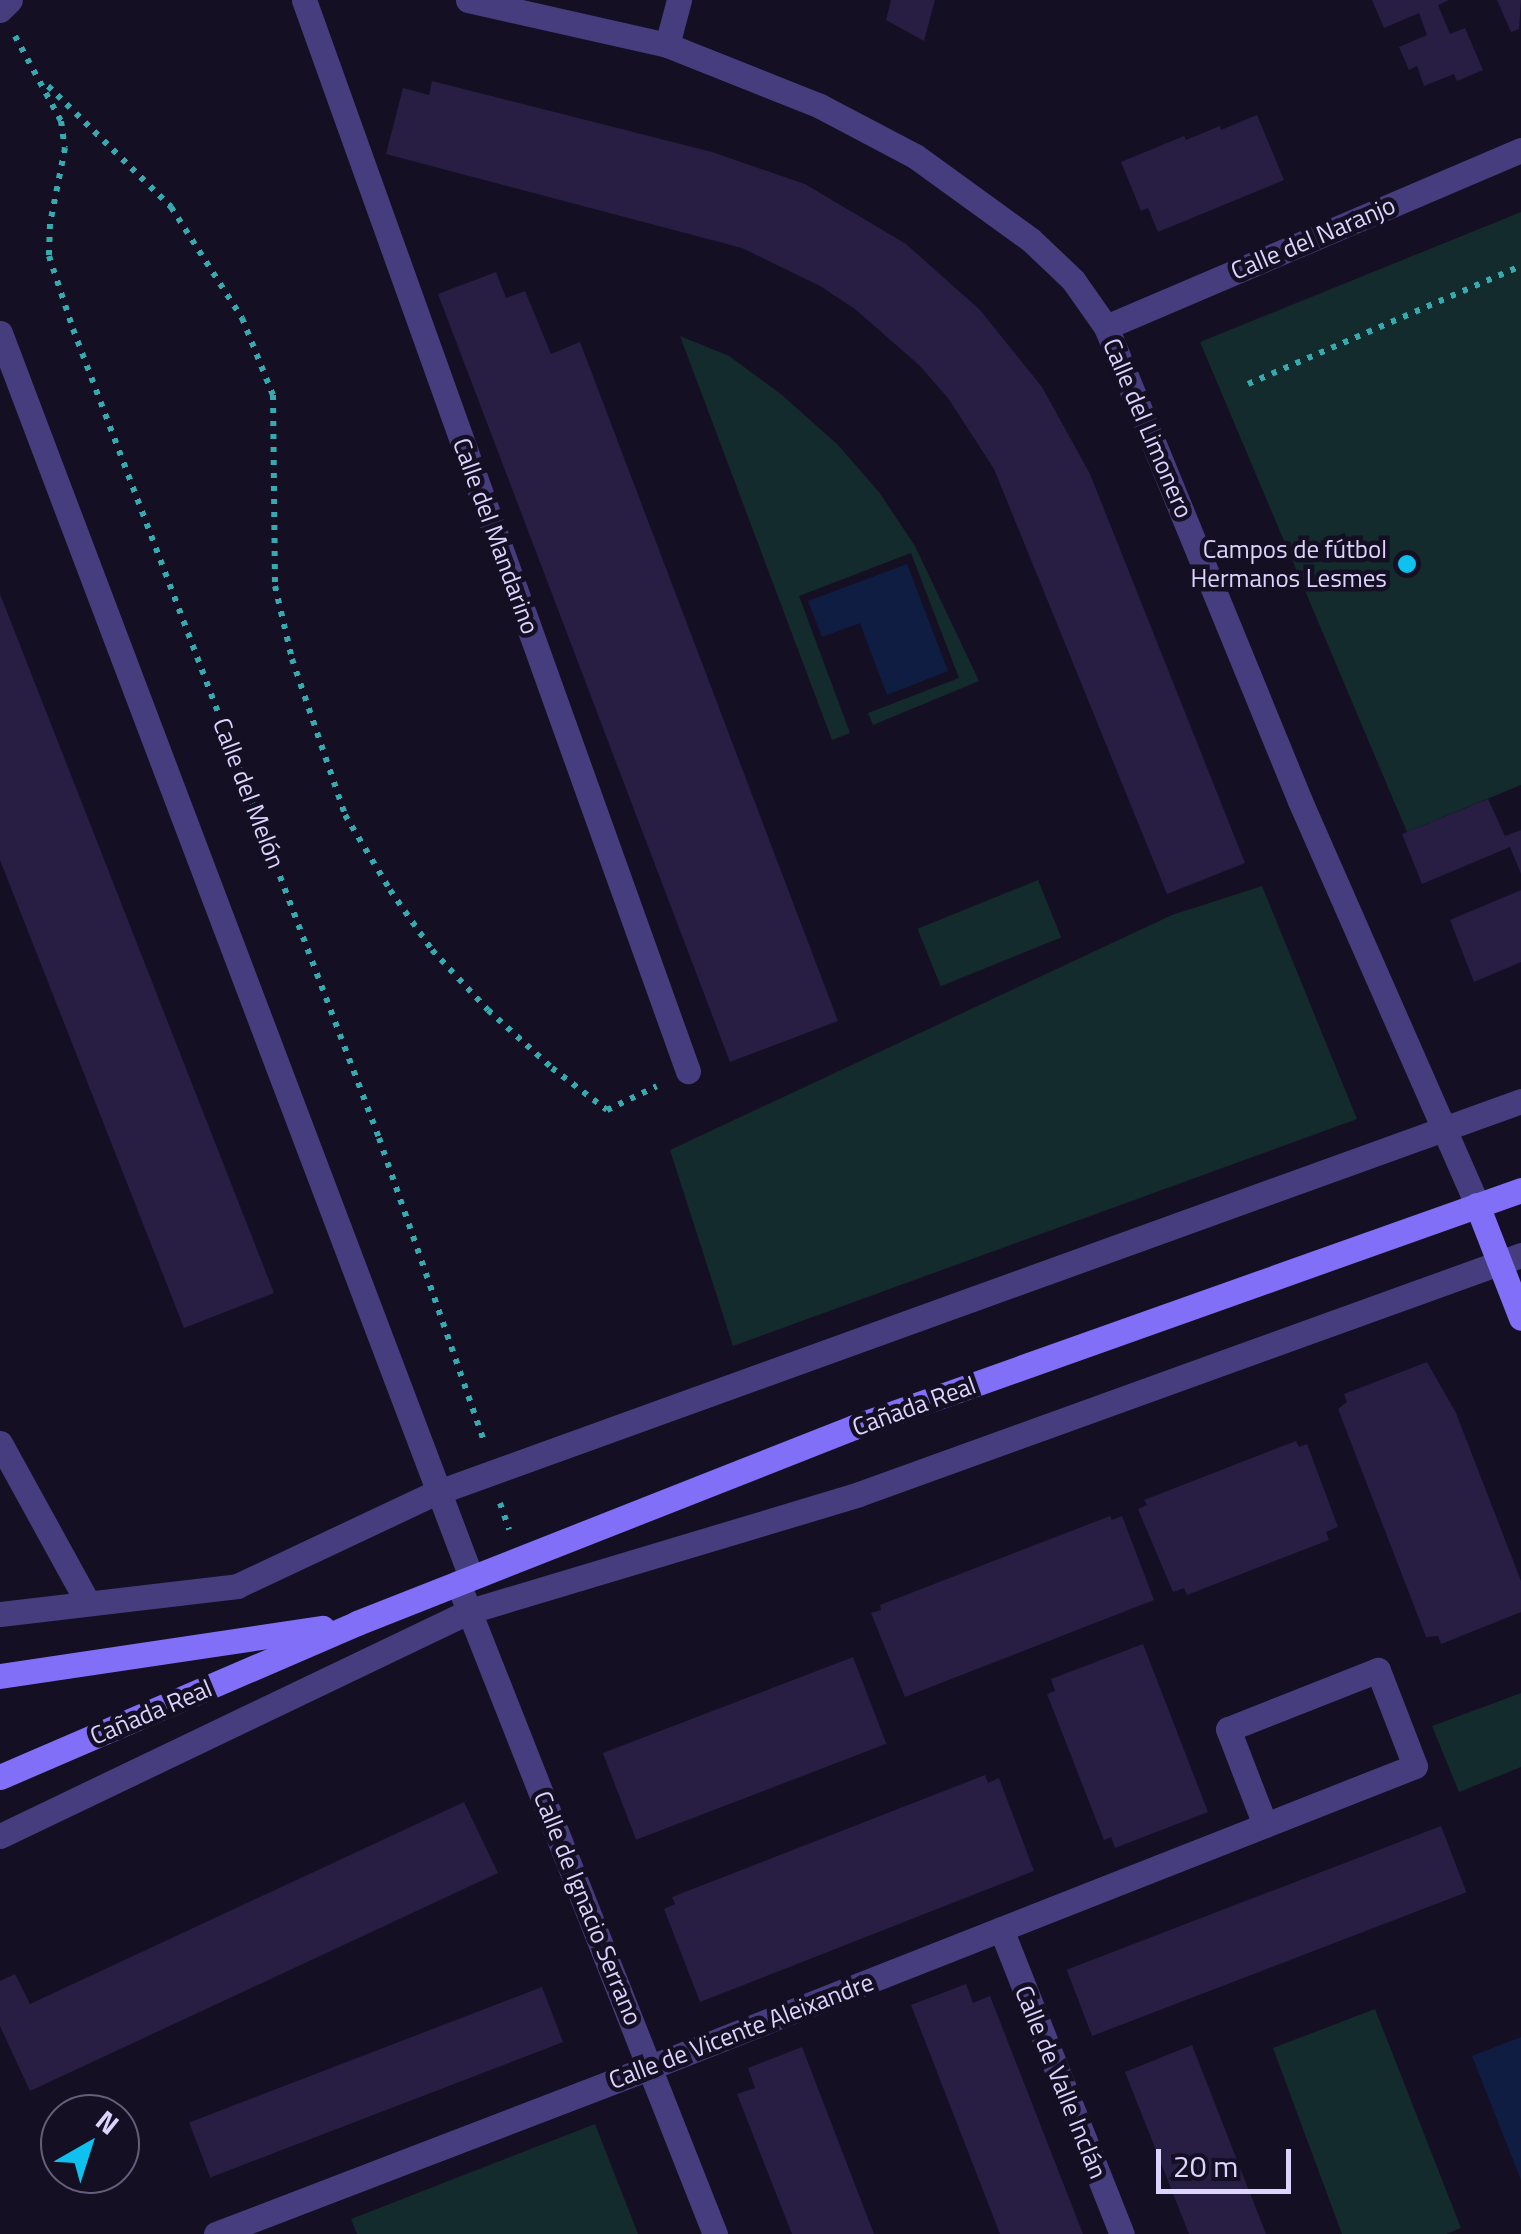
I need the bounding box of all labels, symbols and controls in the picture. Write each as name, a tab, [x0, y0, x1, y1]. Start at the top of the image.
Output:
street label: Calle del Naranjo	[1226, 190, 1400, 286]
street label: Calle del Limonero	[1097, 334, 1199, 522]
street label: Calle del Mandarino	[447, 434, 545, 638]
place label: Campos de fútbol Hermanos Lesmes	[1191, 535, 1387, 594]
marker: Campos de fútbol Hermanos Lesmes	[1396, 553, 1418, 575]
street label: Calle del Melón	[207, 713, 291, 873]
street label: Cañada Real	[848, 1370, 980, 1442]
street label: Cañada Real	[86, 1673, 216, 1751]
street label: Calle de Ignacio Serrano	[527, 1787, 649, 2029]
street label: Calle de Vicente Aleixandre	[604, 1967, 878, 2095]
street label: Calle de Valle Inclán	[1009, 1981, 1113, 2183]
north arrow	[40, 2094, 140, 2194]
text: N	[87, 2099, 129, 2145]
scale bar	[1161, 2129, 1296, 2191]
text: 20 m	[1173, 2143, 1238, 2189]

